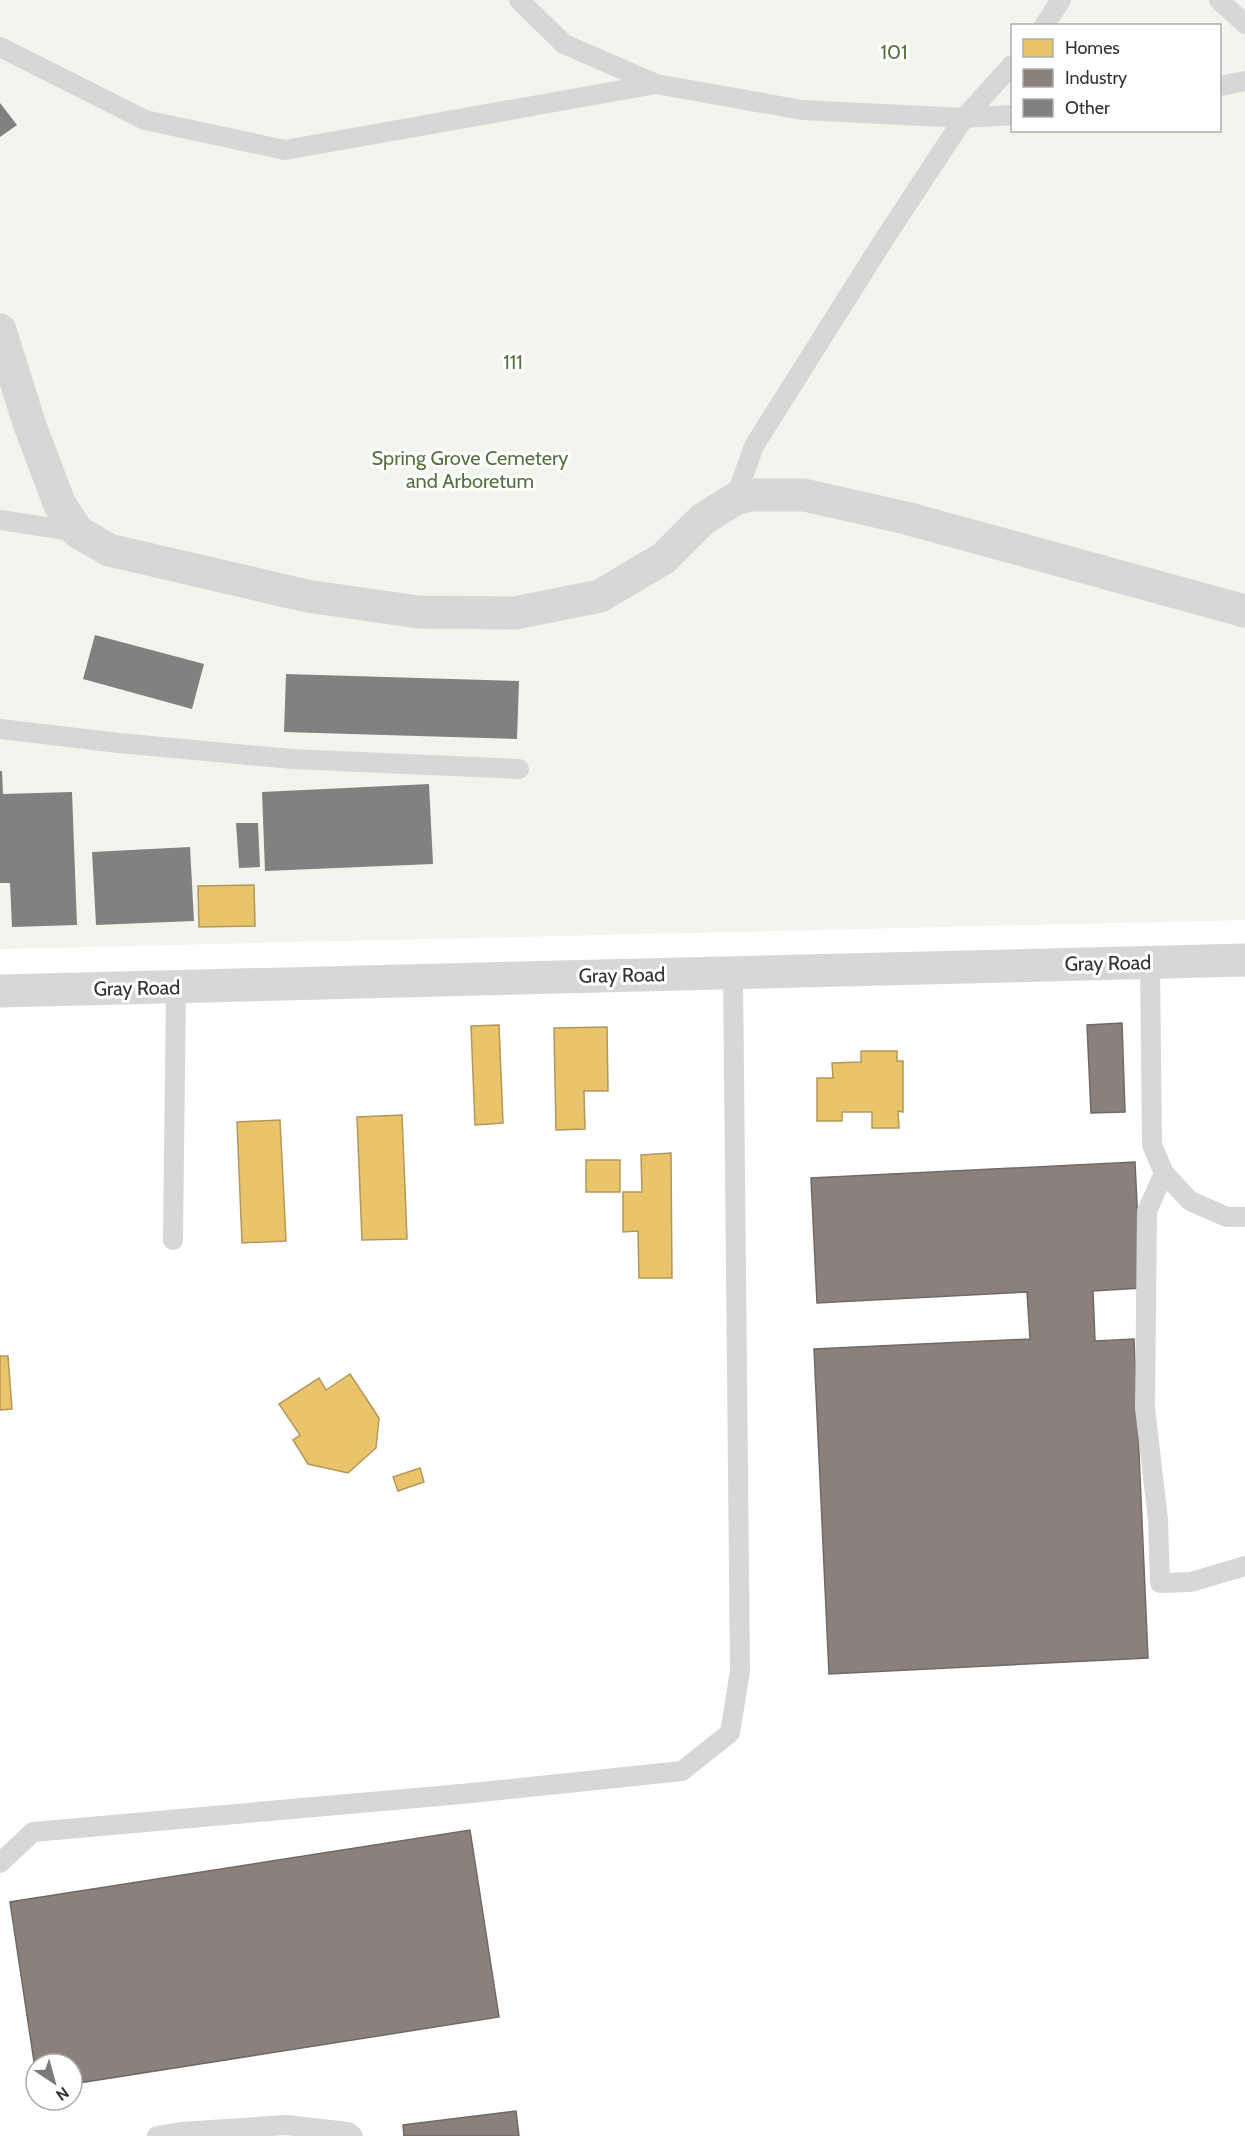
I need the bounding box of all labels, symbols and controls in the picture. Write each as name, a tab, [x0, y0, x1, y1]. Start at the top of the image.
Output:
legend	[1011, 24, 1221, 132]
text: Homes	[1065, 37, 1120, 59]
park label: 101	[881, 40, 908, 64]
text: Industry	[1065, 67, 1127, 89]
text: Other	[1065, 97, 1110, 119]
park label: 111	[503, 350, 523, 374]
park label: Spring Grove Cemetery and Arboretum	[372, 446, 568, 493]
street label: Gray Road	[1064, 950, 1152, 976]
street label: Gray Road	[578, 962, 666, 988]
street label: Gray Road	[93, 975, 181, 1001]
north arrow	[24, 2052, 84, 2112]
text: N	[52, 2083, 73, 2105]

